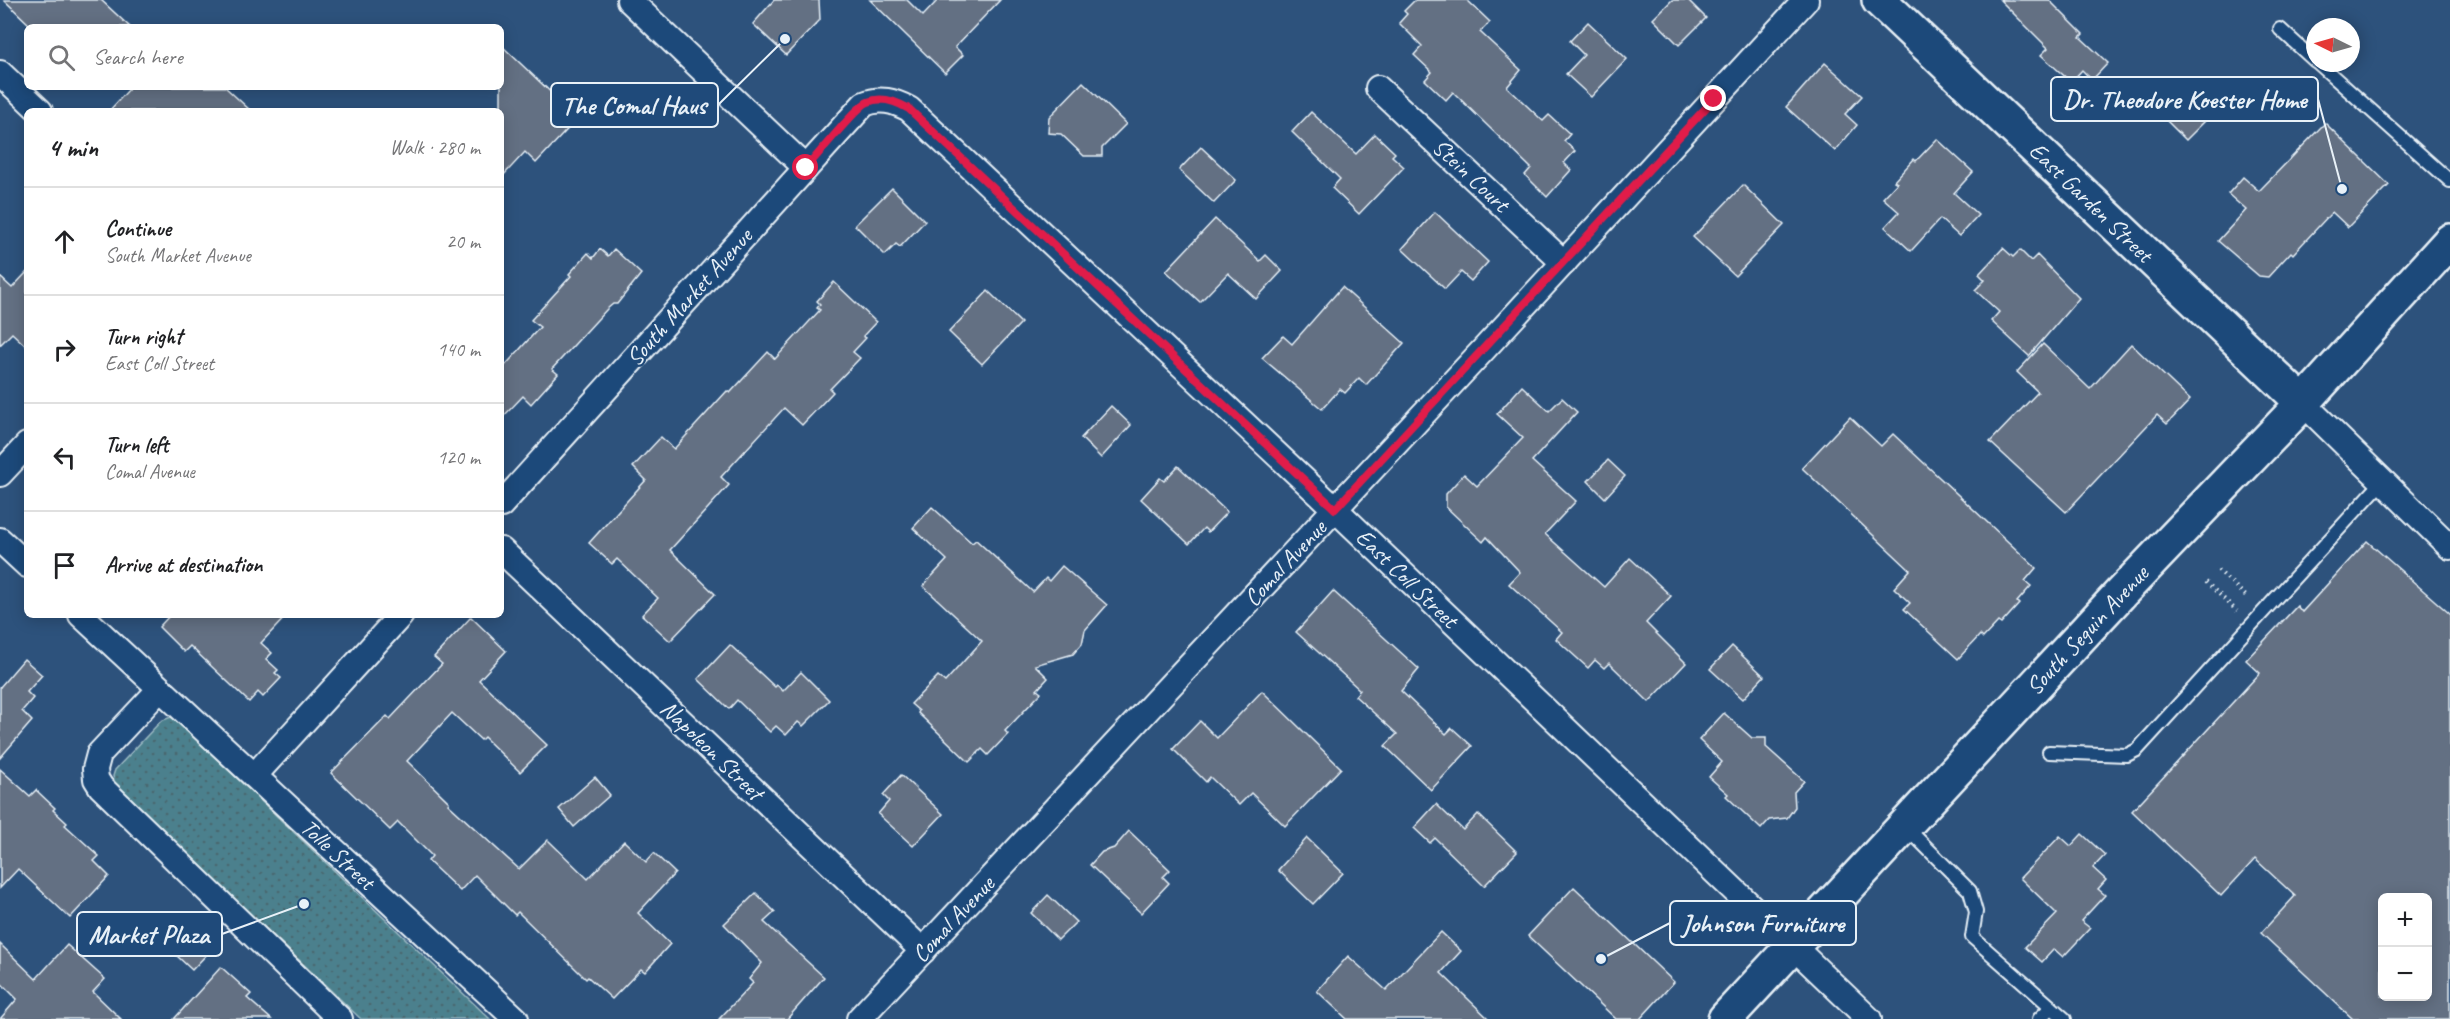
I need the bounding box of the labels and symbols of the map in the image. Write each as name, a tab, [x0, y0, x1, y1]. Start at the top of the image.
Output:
north arrow	[2306, 18, 2360, 72]
callout: Dr. Theodore Koester Home	[2051, 77, 2318, 121]
callout: The Comal Haus	[551, 83, 718, 127]
text: Dr. Theodore Koester Home	[2063, 83, 2309, 116]
route end	[1700, 85, 1726, 111]
text: The Comal Haus	[562, 89, 709, 122]
street label: Stein Court	[1426, 132, 1517, 220]
street label: East Garden Street	[2023, 135, 2161, 270]
route start	[792, 154, 818, 180]
street label: South Market Avenue	[619, 220, 760, 372]
street label: Comal Avenue	[1237, 512, 1334, 613]
street label: East Coll Street	[1350, 522, 1466, 636]
street label: South Seguin Avenue	[2019, 557, 2156, 701]
street label: Napoleon Street	[654, 693, 772, 809]
street label: Tolle Street	[295, 812, 383, 897]
street label: Comal Avenue	[905, 868, 1002, 969]
callout: Johnson Furniture	[1670, 901, 1856, 945]
text: Johnson Furniture	[1680, 907, 1847, 940]
callout: Market Plaza	[77, 912, 222, 956]
text: Market Plaza	[89, 918, 212, 951]

